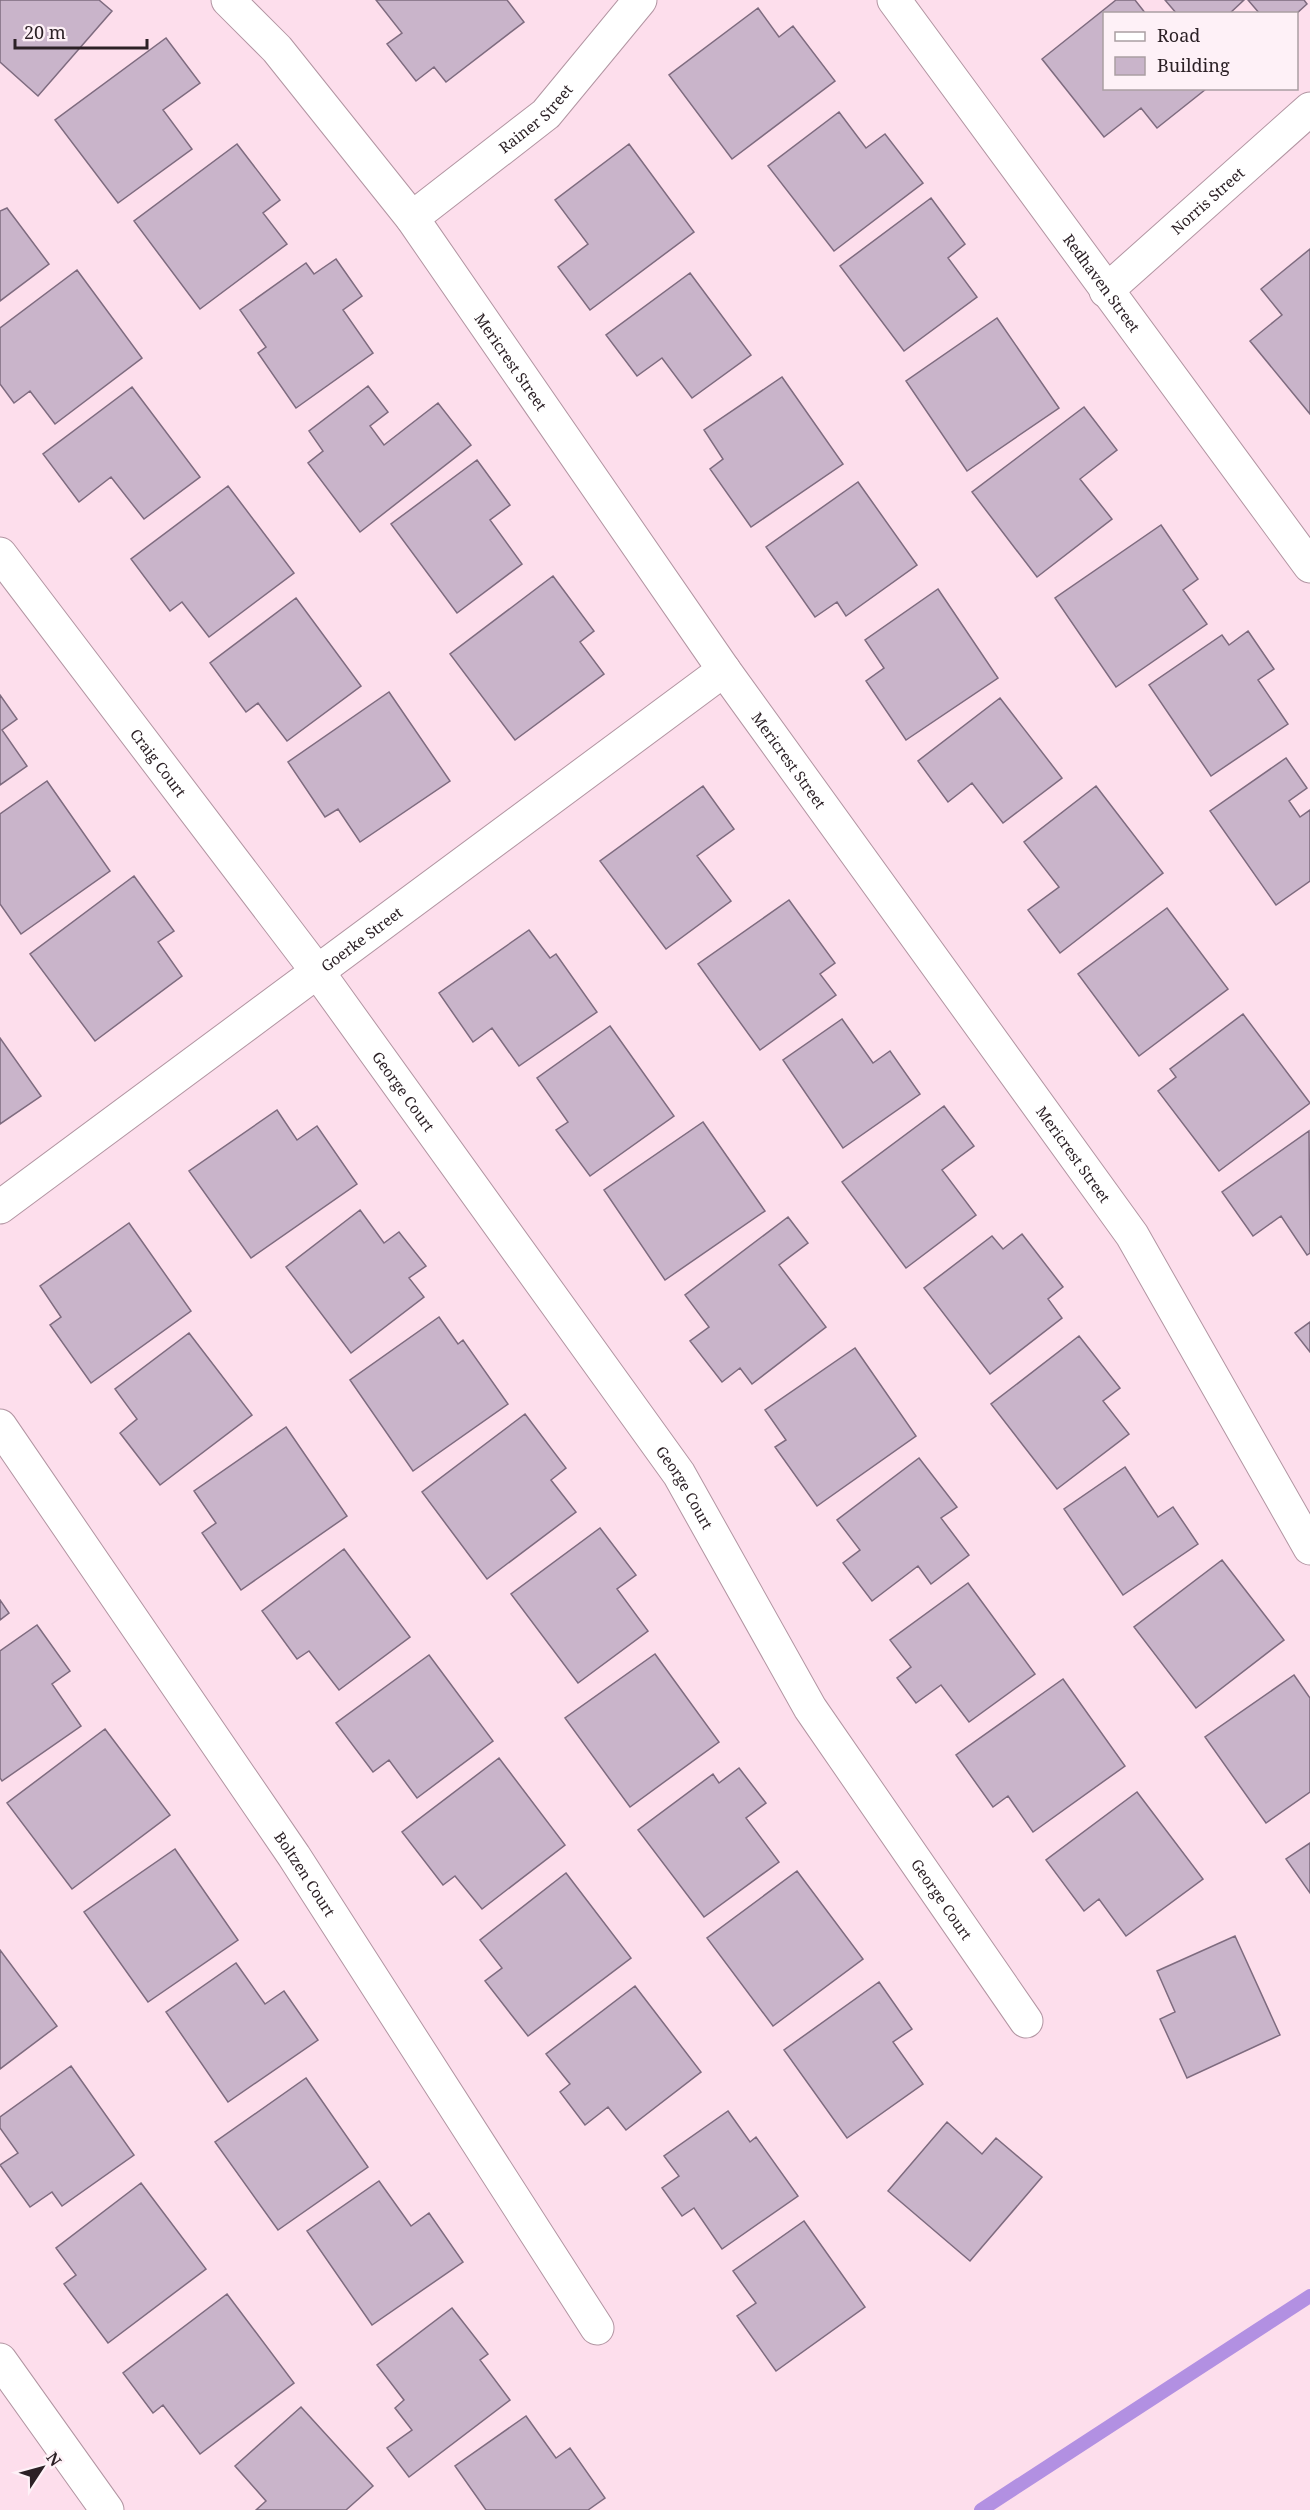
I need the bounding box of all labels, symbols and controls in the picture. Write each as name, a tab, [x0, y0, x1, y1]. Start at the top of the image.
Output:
scale bar	[15, 12, 147, 50]
legend	[1103, 12, 1298, 90]
text: 20 m	[24, 20, 66, 44]
text: Road	[1157, 23, 1200, 47]
text: Building	[1157, 53, 1230, 77]
street label: Rainer Street	[494, 80, 577, 157]
street label: Norris Street	[1167, 163, 1248, 238]
street label: Redhaven Street	[1059, 230, 1145, 336]
street label: Mericrest Street	[470, 309, 552, 414]
street label: Mericrest Street	[748, 708, 831, 812]
street label: Craig Court	[126, 724, 191, 801]
street label: Goerke Street	[317, 902, 406, 976]
street label: George Court	[368, 1047, 439, 1135]
street label: Mericrest Street	[1032, 1102, 1115, 1206]
street label: George Court	[652, 1442, 718, 1533]
street label: Boltzen Court	[270, 1828, 340, 1920]
street label: George Court	[907, 1855, 977, 1944]
north arrow	[12, 2438, 72, 2498]
text: N	[42, 2448, 67, 2471]

